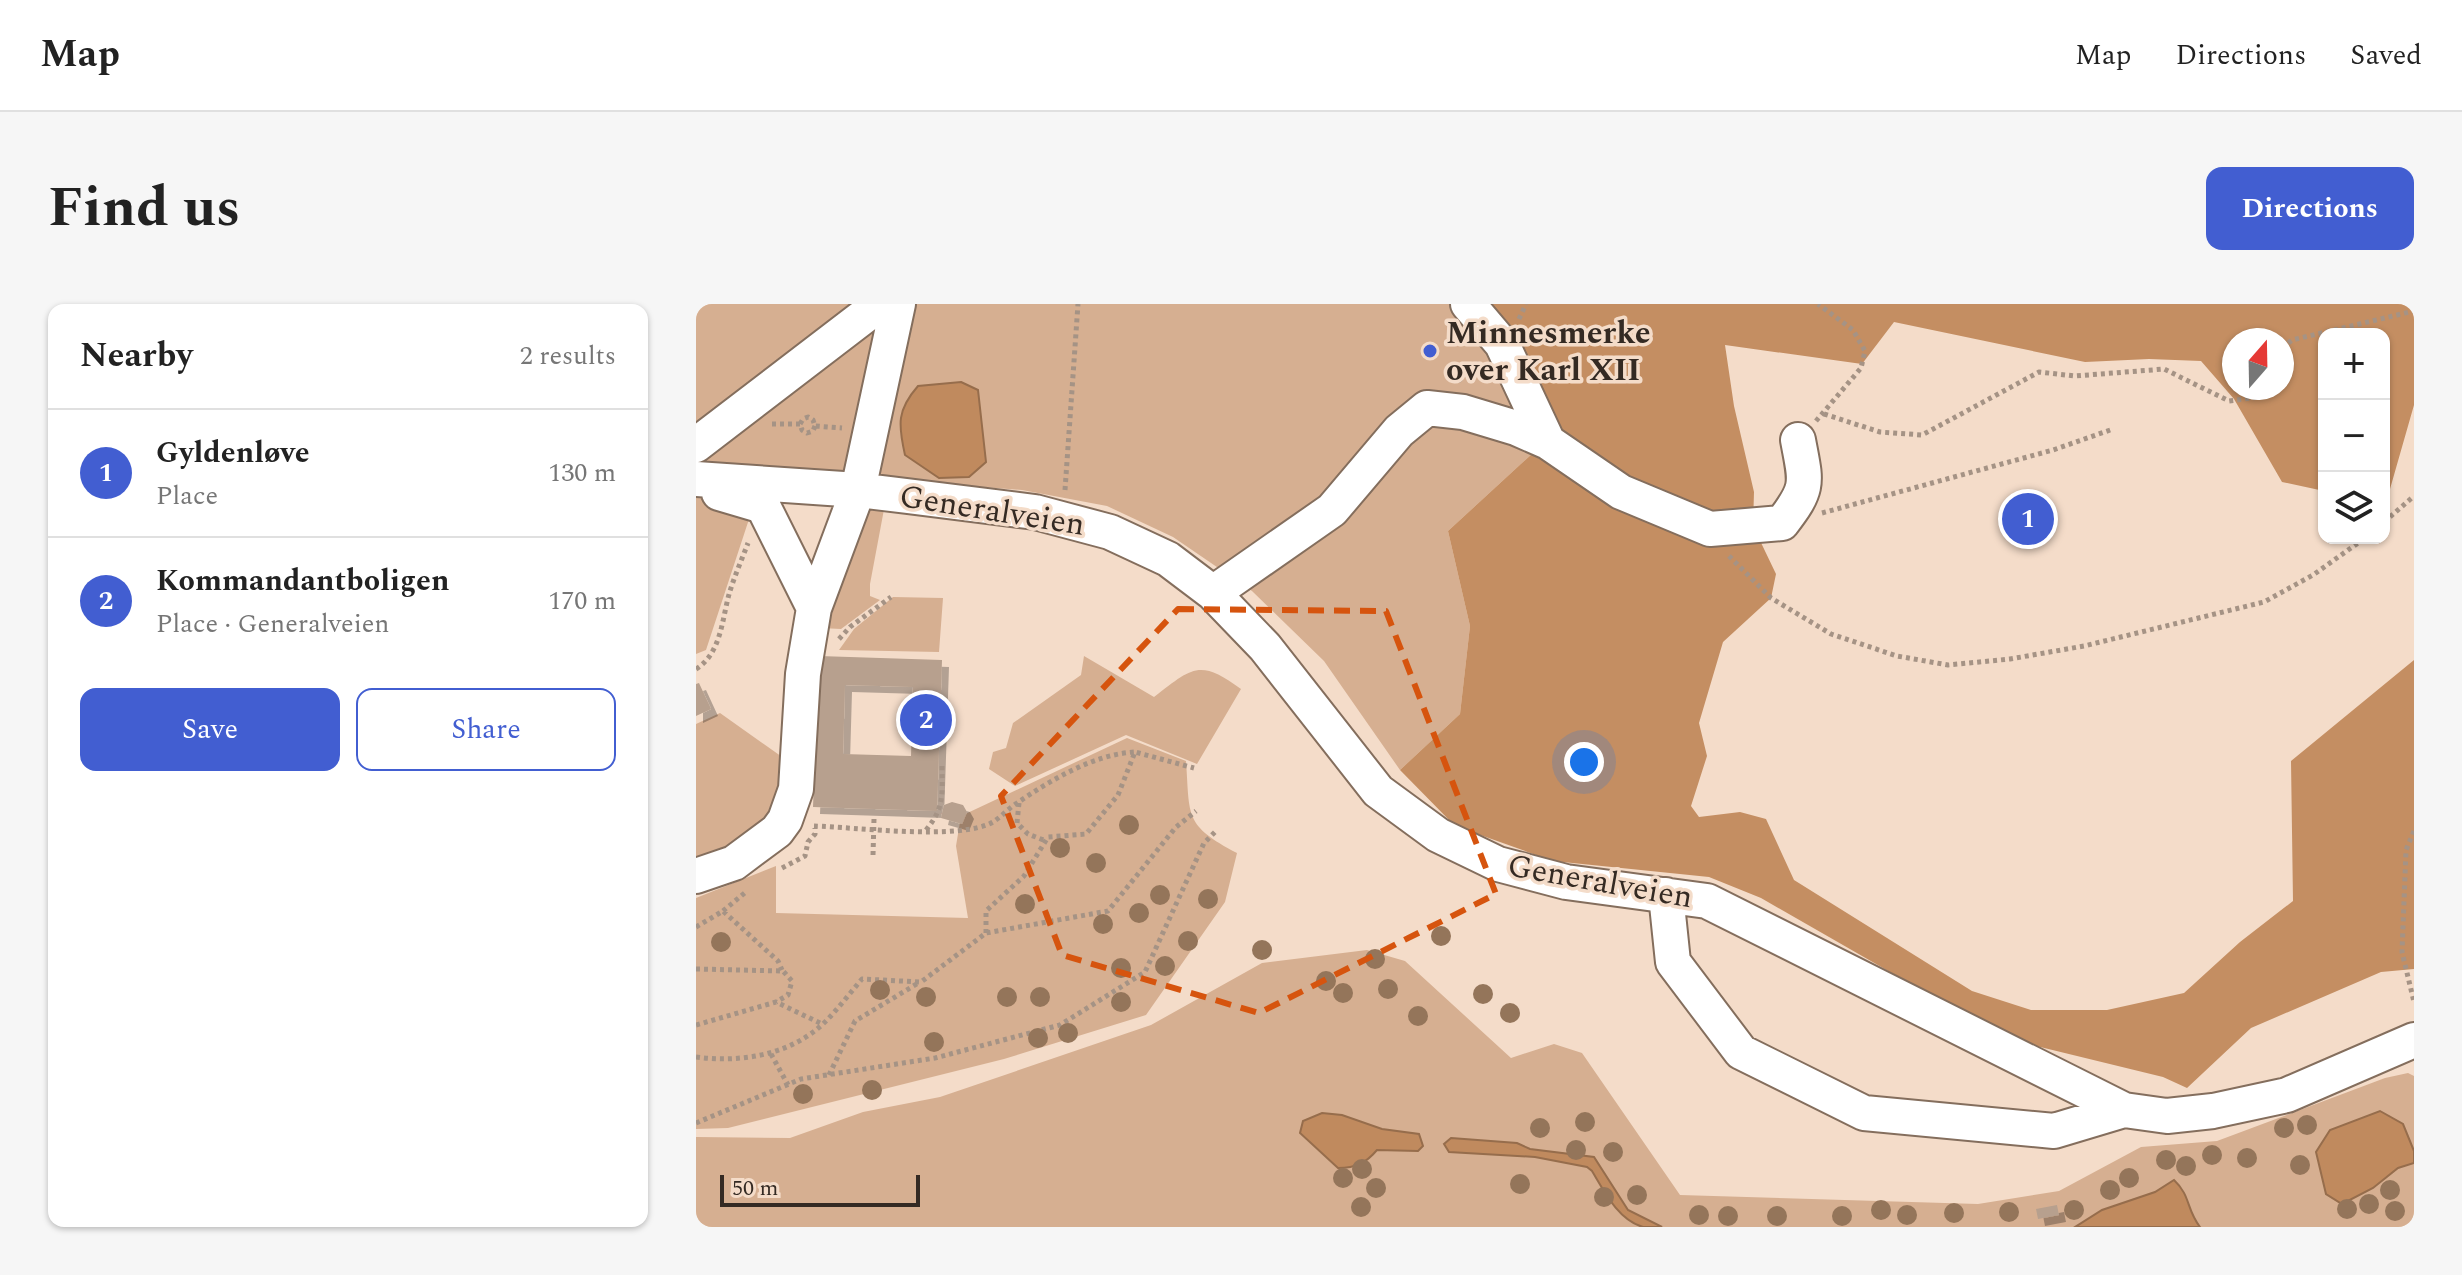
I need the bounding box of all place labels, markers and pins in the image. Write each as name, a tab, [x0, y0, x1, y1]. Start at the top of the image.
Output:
place label: Minnesmerke over Karl XII	[1446, 309, 1651, 395]
marker: Minnesmerke over Karl XII	[1421, 342, 1439, 360]
pin: 1	[2002, 489, 2054, 549]
pin: 2	[900, 690, 952, 750]

